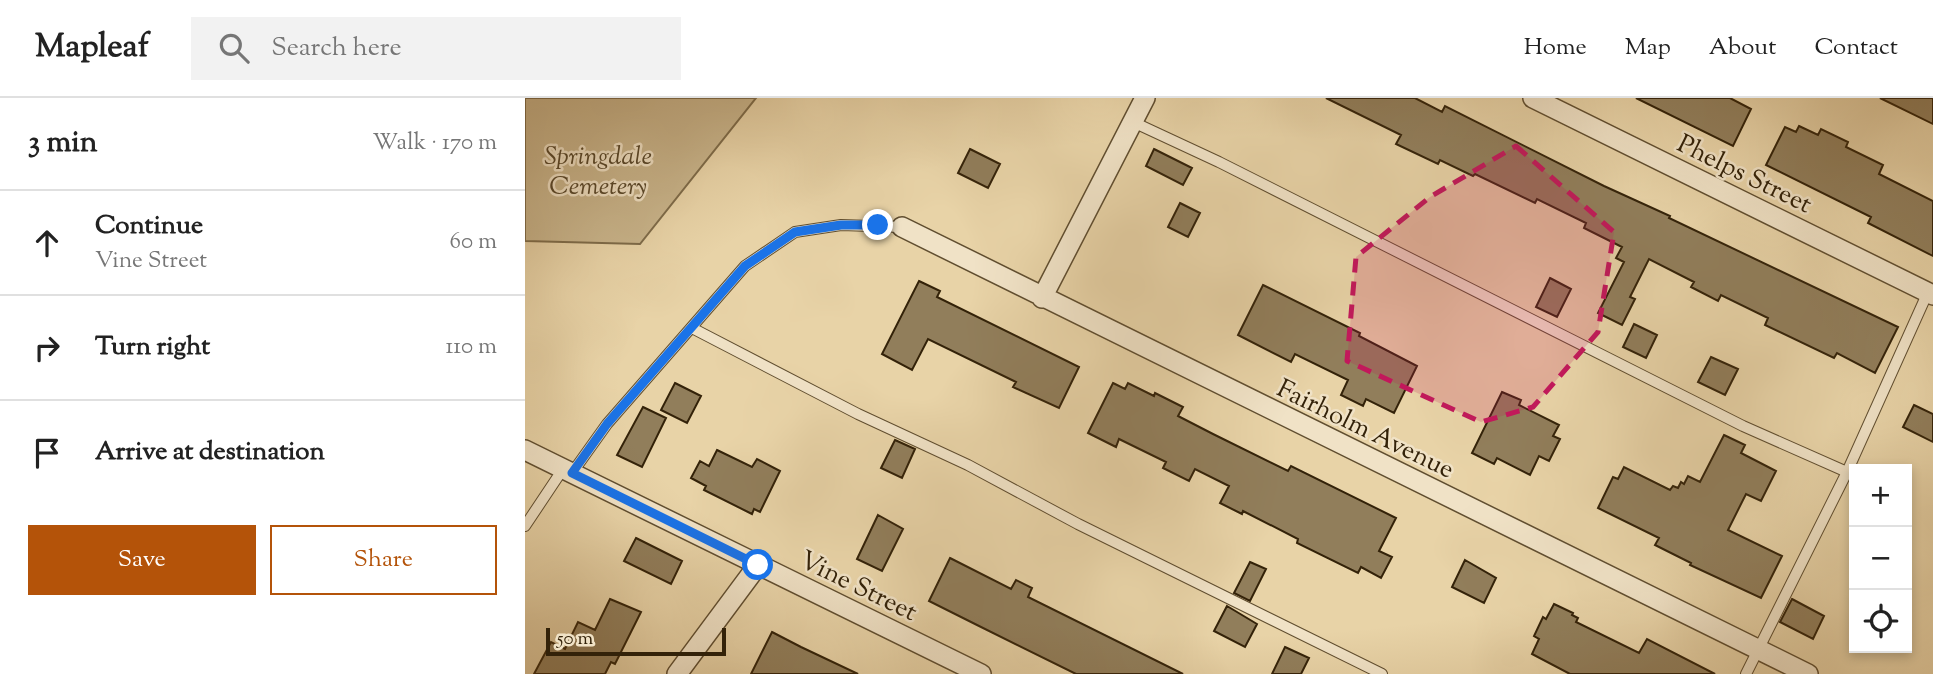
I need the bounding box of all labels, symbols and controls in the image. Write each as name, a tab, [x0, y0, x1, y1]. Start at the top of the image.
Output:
search box	[191, 17, 681, 80]
text: Mapleaf	[35, 24, 149, 72]
icon: search	[215, 29, 253, 67]
text: Search here	[271, 30, 402, 67]
text: Home	[1524, 31, 1587, 65]
text: Map	[1625, 31, 1671, 65]
text: About	[1709, 31, 1776, 65]
text: Contact	[1814, 31, 1898, 65]
text: 3 min	[28, 122, 98, 165]
text: Walk · 170 m	[372, 127, 497, 160]
street label: Phelps Street	[1670, 127, 1818, 224]
park label: Springdale Cemetery	[544, 139, 652, 206]
text: Continue	[95, 208, 203, 245]
route end	[862, 209, 893, 240]
icon: ahead	[28, 224, 66, 262]
text: 60 m	[449, 226, 497, 259]
text: Vine Street	[95, 245, 207, 278]
icon: right	[28, 329, 66, 367]
text: Turn right	[95, 329, 210, 366]
text: 110 m	[446, 331, 497, 364]
street label: Fairholm Avenue	[1270, 371, 1460, 489]
icon: arrive	[28, 434, 66, 472]
text: Arrive at destination	[95, 434, 325, 471]
map controls	[1849, 464, 1912, 653]
button: +	[1849, 464, 1912, 527]
button: Save	[28, 525, 256, 595]
button: Share	[270, 525, 497, 595]
button: −	[1849, 527, 1912, 590]
street label: Vine Street	[793, 543, 923, 632]
route start	[742, 549, 773, 580]
button: locate	[1849, 590, 1912, 653]
scale bar	[546, 625, 726, 657]
text: 50 m	[557, 626, 593, 653]

